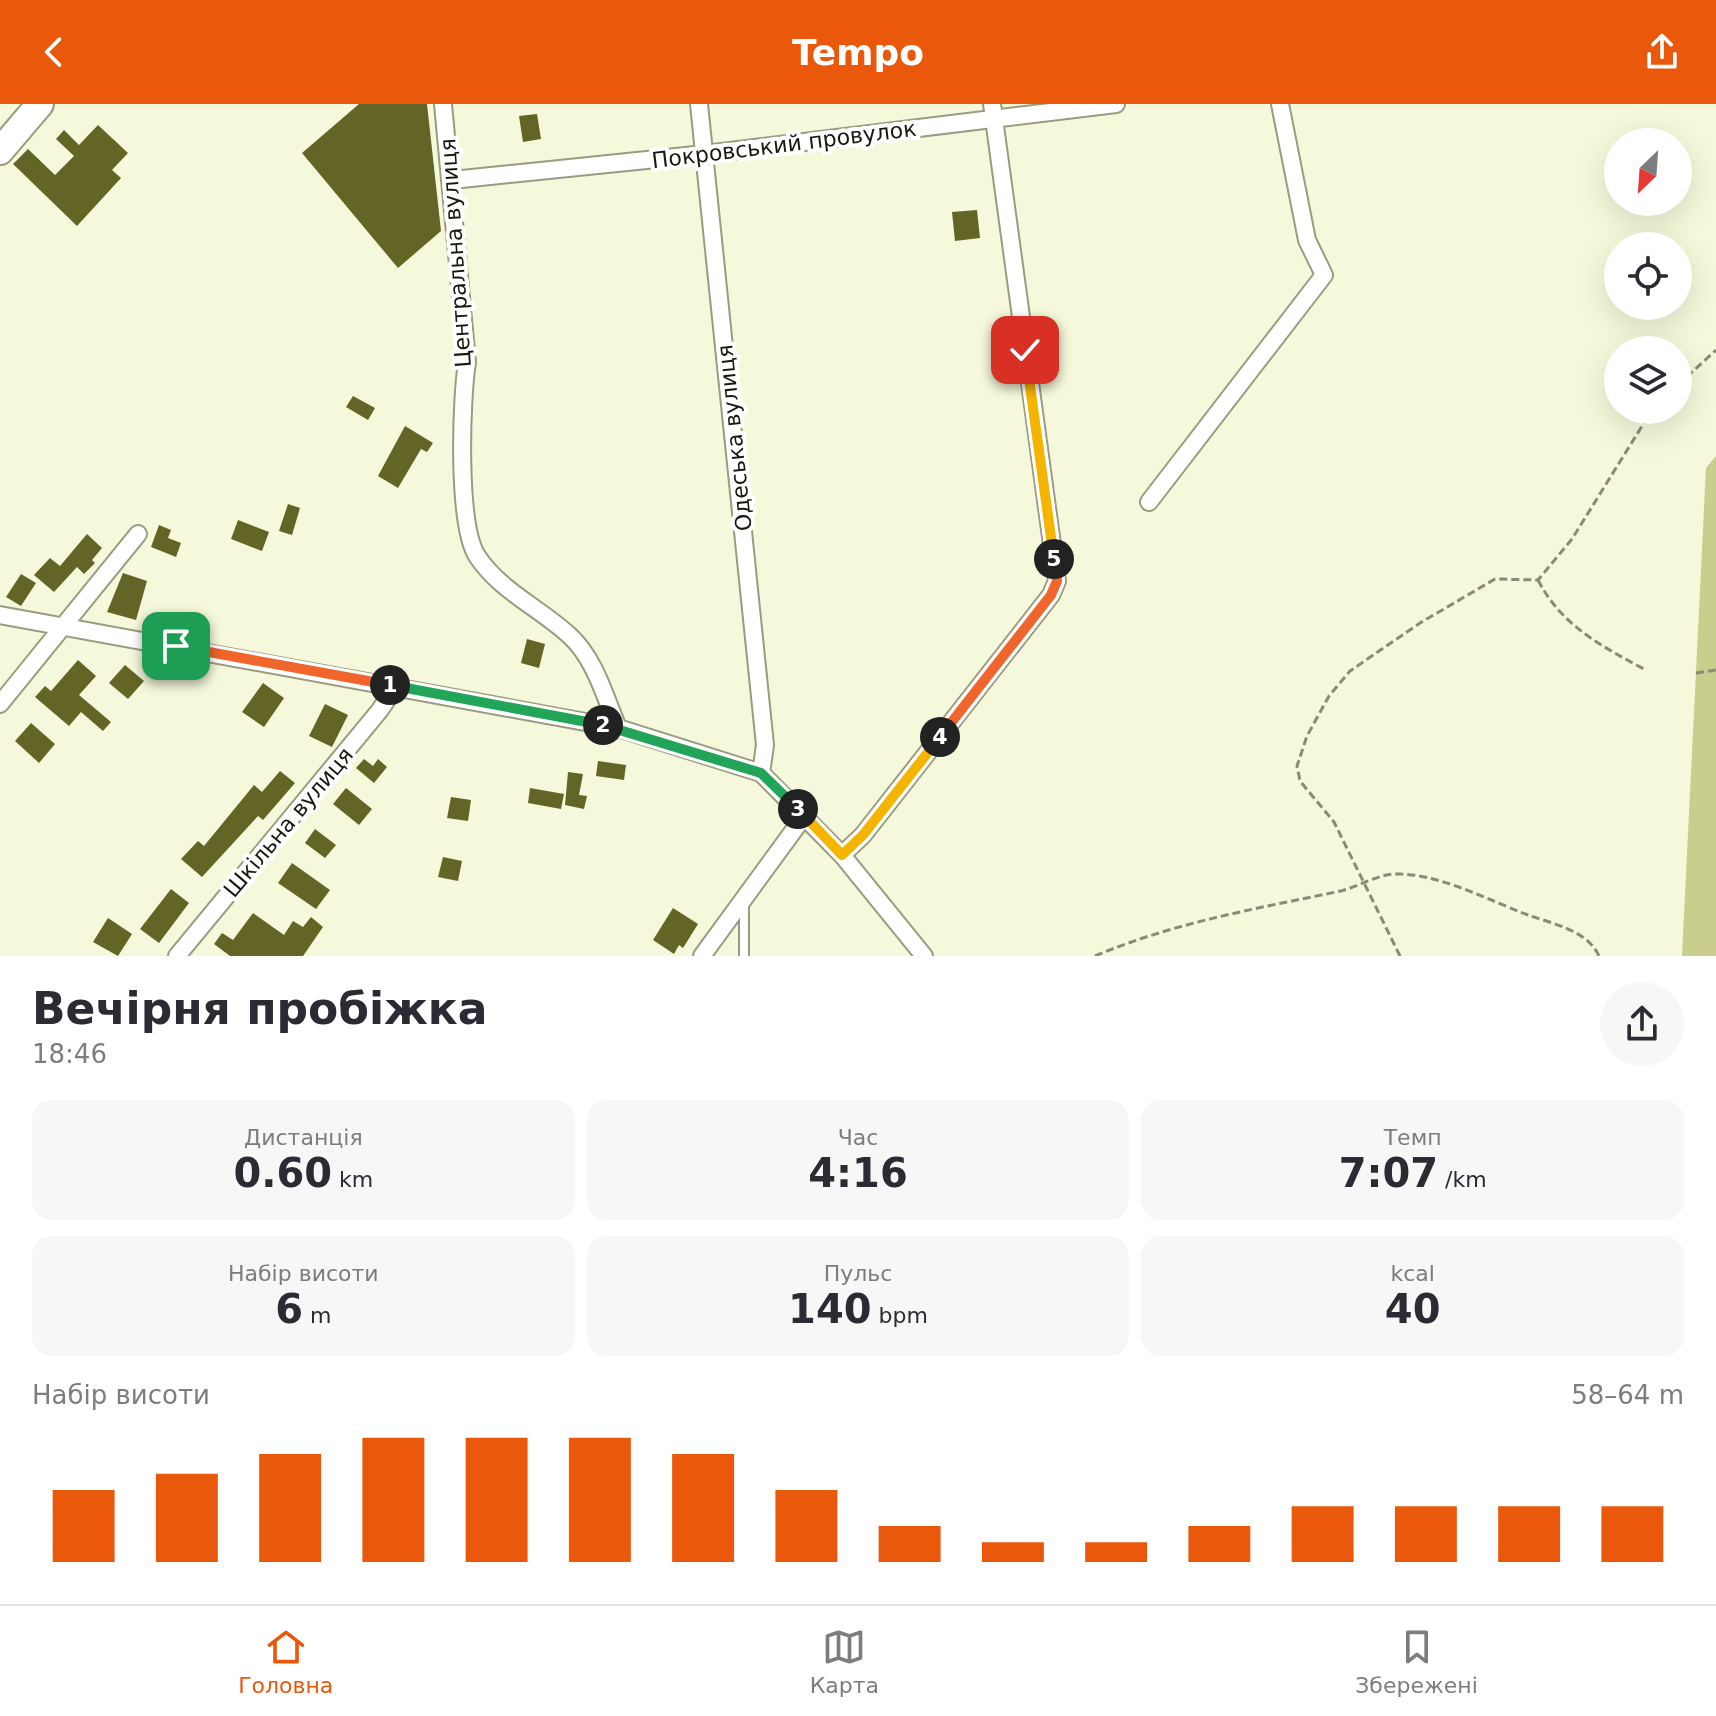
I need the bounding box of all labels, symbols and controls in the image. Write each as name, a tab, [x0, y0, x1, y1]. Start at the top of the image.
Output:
icon: back	[32, 30, 76, 74]
icon: share	[1640, 30, 1684, 74]
text: Tempo	[792, 32, 924, 73]
street label: Покровський провулок	[650, 116, 918, 173]
north arrow	[1604, 128, 1692, 216]
map controls	[1604, 128, 1692, 424]
street label: Центральна вулиця	[435, 138, 476, 368]
button: locate	[1604, 232, 1692, 320]
pin	[991, 316, 1059, 384]
icon: check	[1003, 328, 1047, 372]
button: layers	[1604, 336, 1692, 424]
street label: Одеська вулиця	[712, 343, 757, 532]
pin: 5	[1034, 539, 1074, 579]
text: 5	[1046, 546, 1062, 571]
pin	[142, 612, 210, 680]
icon: arrive	[154, 624, 198, 668]
pin: 1	[370, 665, 410, 705]
text: 1	[382, 672, 398, 697]
pin: 2	[583, 705, 623, 745]
text: 2	[595, 712, 611, 737]
pin: 4	[920, 717, 960, 757]
text: 4	[932, 724, 948, 749]
street label: Шкільна вулиця	[219, 743, 358, 902]
pin: 3	[778, 789, 818, 829]
text: 3	[790, 796, 806, 821]
button: share	[1600, 982, 1684, 1066]
text: Вечірня пробіжка	[32, 983, 487, 1034]
text: 18:46	[32, 1039, 107, 1069]
text: Дистанція	[244, 1125, 363, 1150]
text: Час	[838, 1125, 878, 1150]
text: Темп	[1384, 1125, 1442, 1150]
text: 0.60	[233, 1150, 332, 1196]
text: 4:16	[808, 1150, 908, 1196]
text: 7:07	[1339, 1150, 1438, 1196]
text: km	[332, 1167, 373, 1192]
text: /km	[1438, 1167, 1487, 1192]
text: Набір висоти	[228, 1261, 379, 1286]
text: Пульс	[824, 1261, 892, 1286]
text: kcal	[1390, 1261, 1435, 1286]
text: 6	[275, 1286, 303, 1332]
text: 140	[788, 1286, 872, 1332]
text: 40	[1385, 1286, 1441, 1332]
text: m	[303, 1303, 331, 1328]
text: bpm	[872, 1303, 928, 1328]
text: Набір висоти	[32, 1380, 210, 1410]
text: 58–64 m	[1571, 1380, 1684, 1410]
tab: Головна	[238, 1625, 333, 1698]
tab: Карта	[810, 1625, 879, 1698]
tab: Збережені	[1355, 1625, 1478, 1698]

